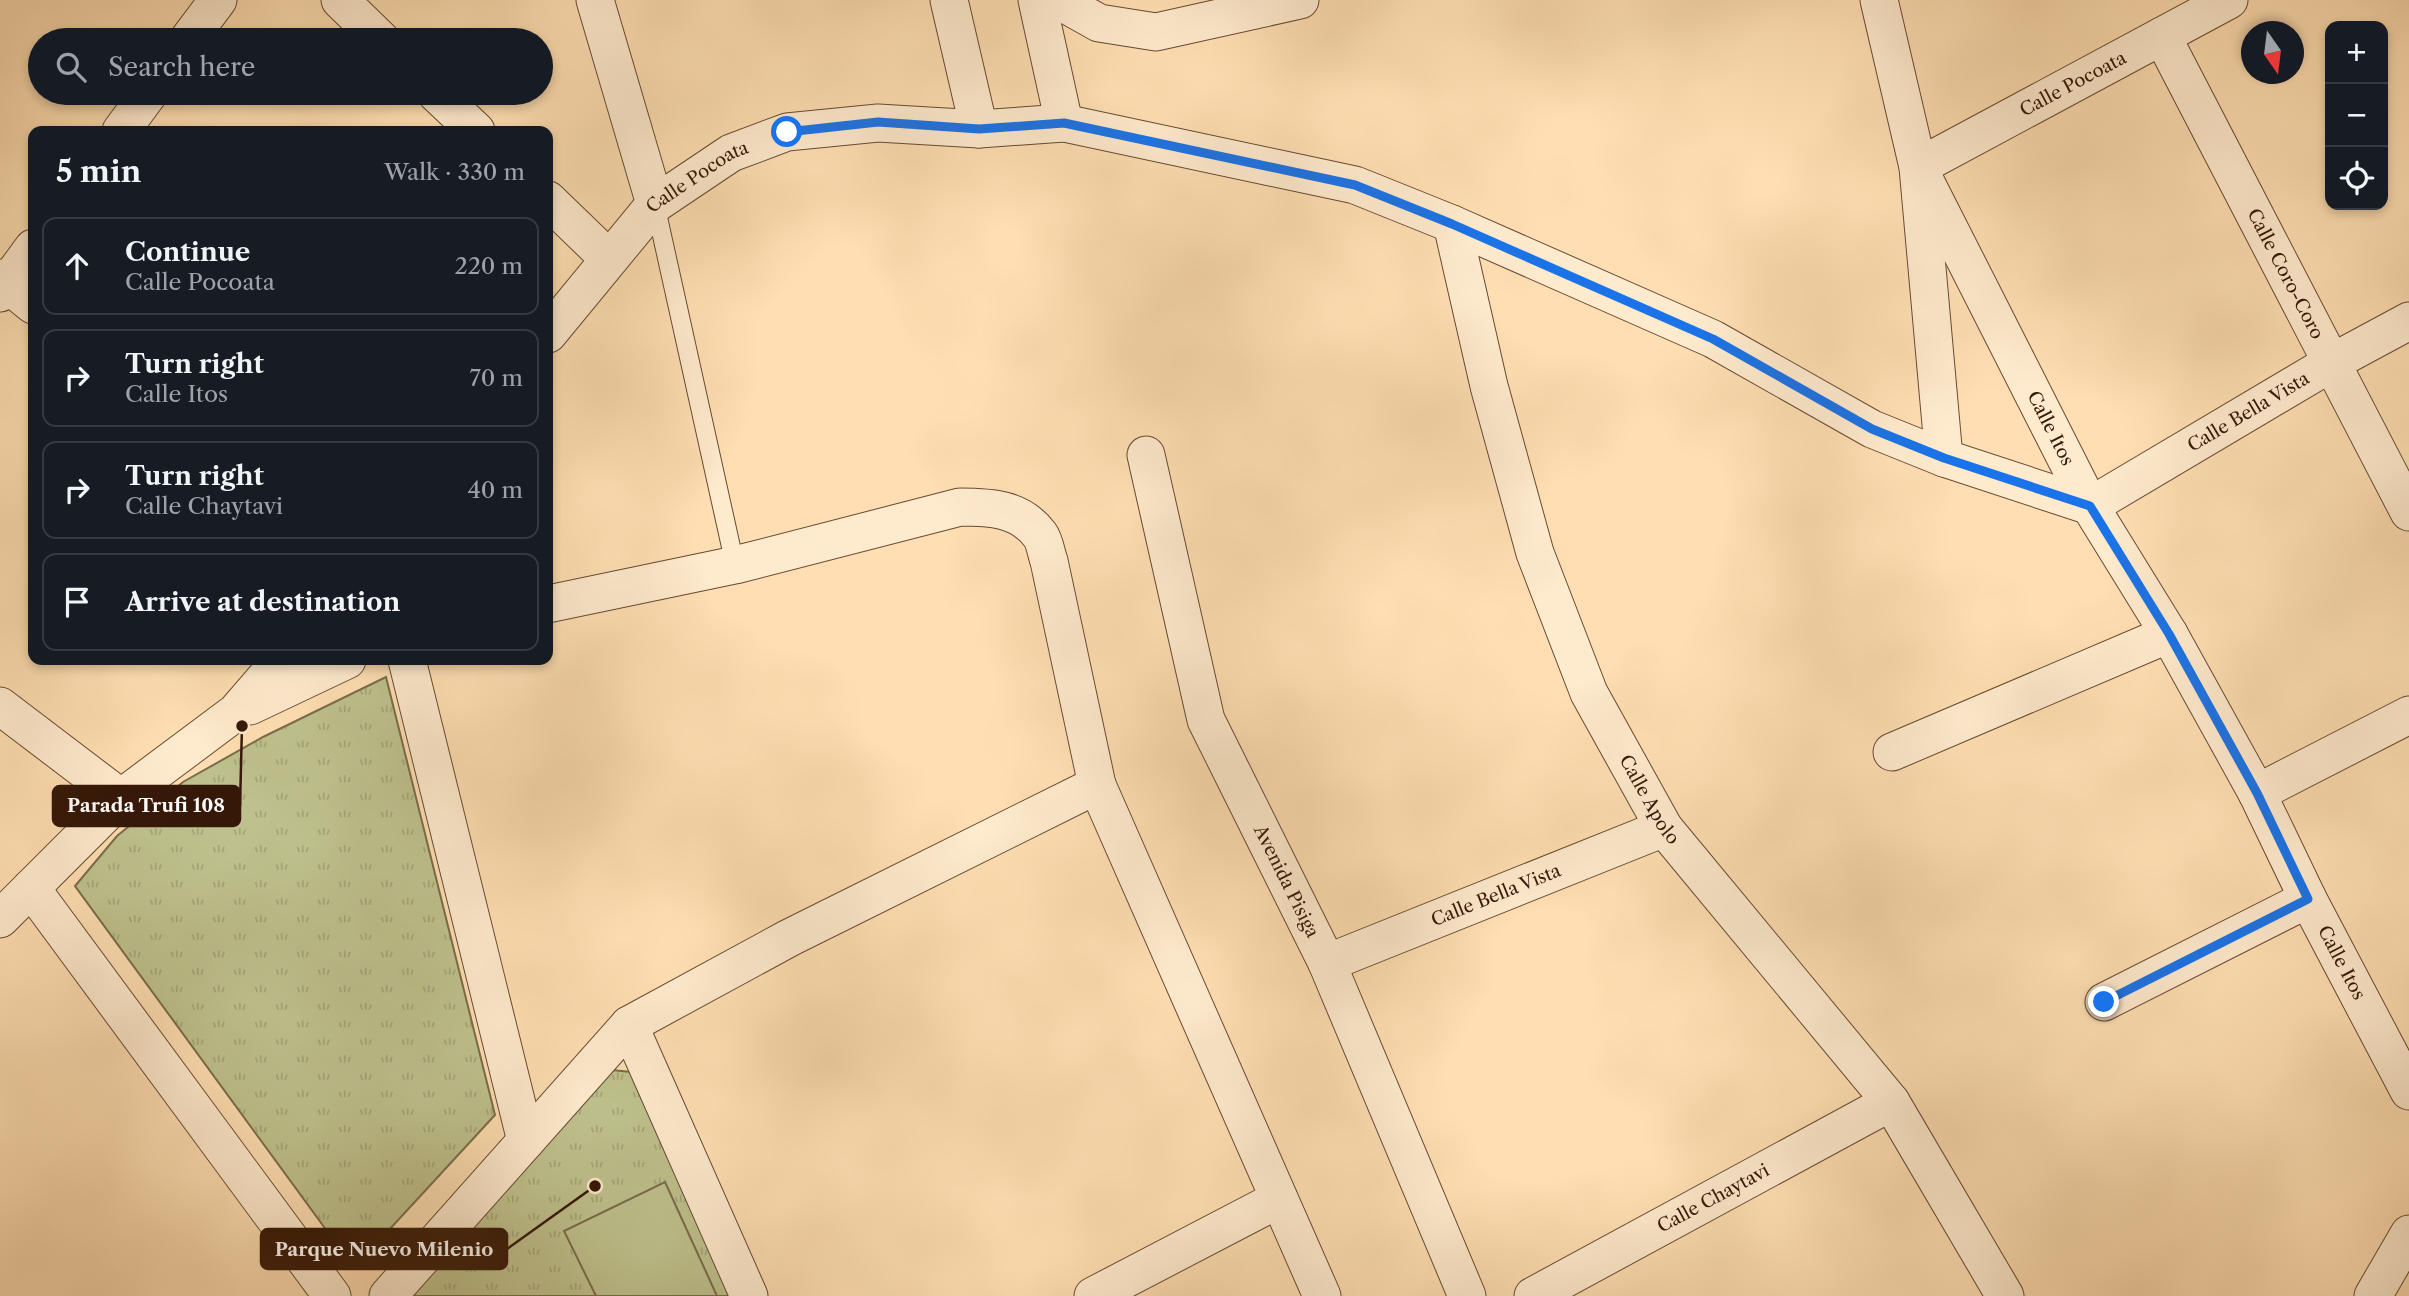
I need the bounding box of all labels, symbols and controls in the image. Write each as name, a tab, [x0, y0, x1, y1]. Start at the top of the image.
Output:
north arrow	[2241, 21, 2304, 84]
map controls	[2325, 21, 2388, 210]
button: +	[2325, 21, 2388, 84]
search box	[28, 28, 553, 105]
street label: Calle Pocoata	[2016, 47, 2130, 121]
icon: search	[52, 48, 90, 86]
text: Search here	[108, 51, 255, 83]
button: −	[2325, 84, 2388, 147]
route start	[771, 116, 802, 147]
street label: Calle Pocoata	[641, 136, 752, 217]
button: locate	[2325, 147, 2388, 210]
text: 5 min	[56, 153, 141, 190]
text: Walk · 330 m	[384, 158, 525, 186]
street label: Calle Coro-Coro	[2243, 205, 2328, 343]
text: Continue	[125, 236, 250, 268]
icon: ahead	[58, 247, 96, 285]
text: 220 m	[454, 252, 523, 280]
text: Calle Pocoata	[125, 268, 275, 296]
text: Turn right	[125, 348, 264, 380]
icon: right	[58, 359, 96, 397]
text: 70 m	[470, 364, 523, 392]
street label: Calle Bella Vista	[2183, 367, 2314, 457]
text: Calle Itos	[125, 380, 228, 408]
street label: Calle Itos	[2022, 387, 2079, 469]
text: Turn right	[125, 460, 264, 492]
icon: right	[58, 471, 96, 509]
text: 40 m	[468, 476, 523, 504]
text: Calle Chaytavi	[125, 492, 283, 520]
icon: arrive	[58, 583, 96, 621]
text: Arrive at destination	[125, 586, 400, 618]
street label: Calle Apolo	[1615, 751, 1684, 849]
callout: Parada Trufi 108	[53, 786, 240, 826]
text: Parada Trufi 108	[67, 794, 225, 817]
street label: Avenida Pisiga	[1249, 821, 1324, 942]
street label: Calle Bella Vista	[1428, 859, 1565, 931]
street label: Calle Itos	[2313, 922, 2370, 1004]
route end	[2088, 986, 2119, 1017]
street label: Calle Chaytavi	[1654, 1159, 1773, 1238]
callout: Parque Nuevo Milenio	[261, 1229, 507, 1269]
text: Parque Nuevo Milenio	[275, 1238, 493, 1261]

